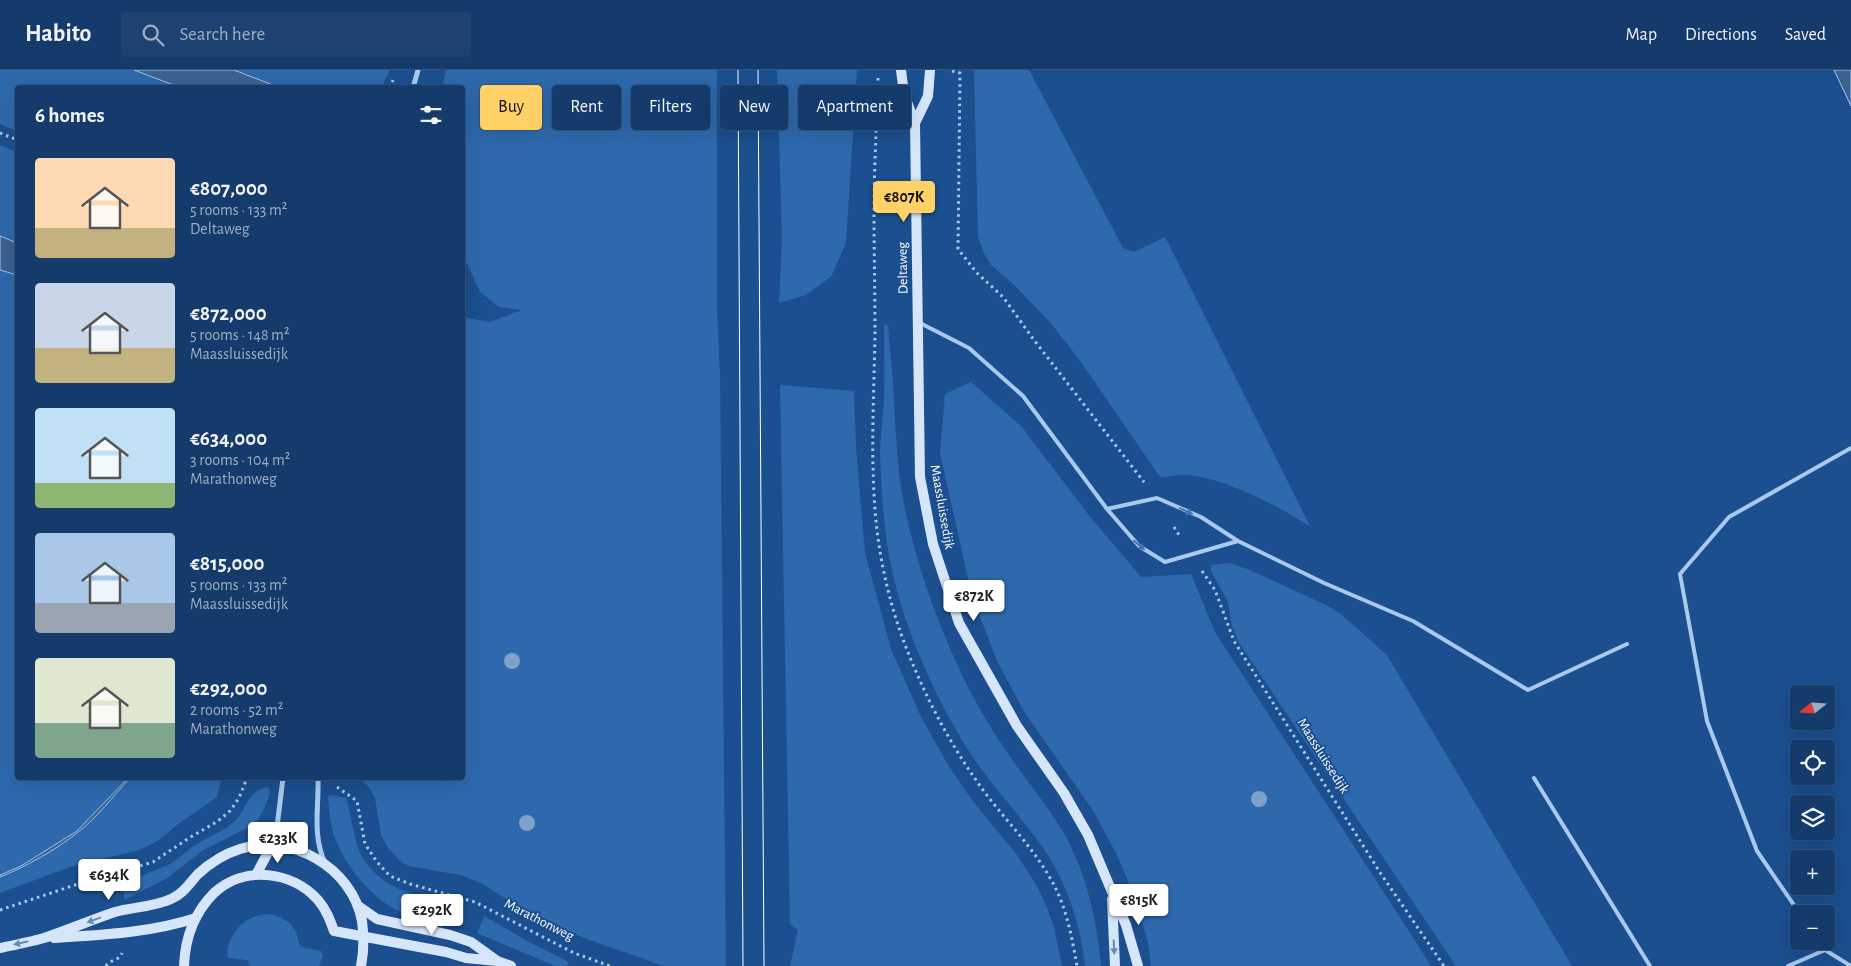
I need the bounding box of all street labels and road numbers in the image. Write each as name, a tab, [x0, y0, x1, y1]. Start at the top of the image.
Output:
street label: Deltaweg	[896, 242, 910, 294]
street label: Maassluissedijk	[928, 464, 956, 551]
street label: Maassluissedijk	[1294, 716, 1352, 797]
street label: Marathonweg	[502, 897, 576, 944]

